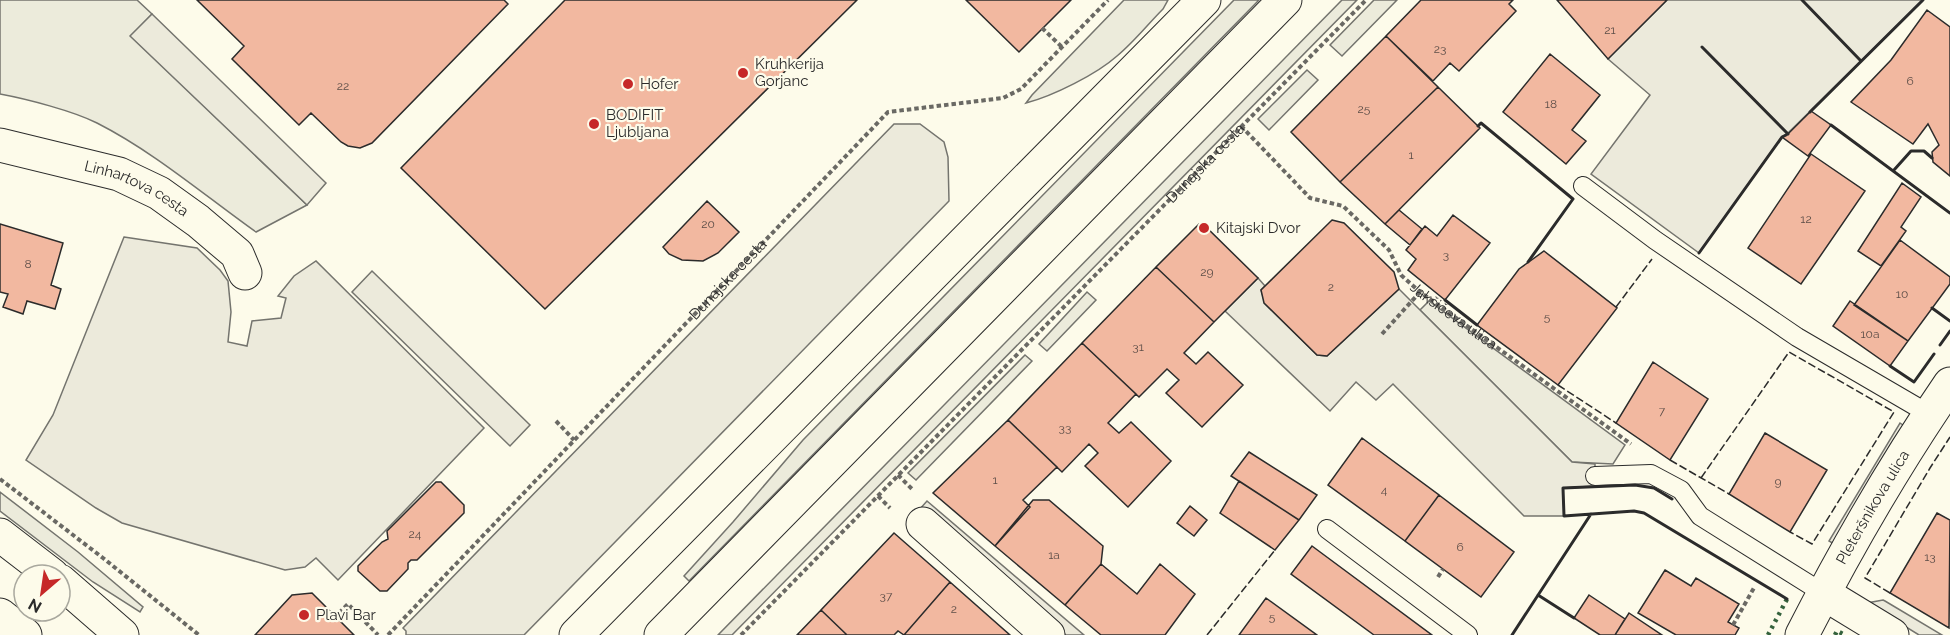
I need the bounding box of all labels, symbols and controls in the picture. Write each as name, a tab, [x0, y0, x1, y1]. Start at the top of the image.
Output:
house number: 21	[1604, 23, 1616, 37]
house number: 23	[1434, 42, 1446, 56]
place label: Kruhkerija Gorjanc	[755, 55, 824, 90]
marker: Kruhkerija Gorjanc	[736, 66, 750, 80]
house number: 6	[1906, 74, 1914, 88]
place label: Hofer	[640, 75, 679, 93]
marker: Hofer	[621, 77, 635, 91]
house number: 22	[337, 79, 349, 93]
house number: 18	[1545, 97, 1557, 111]
house number: 25	[1358, 102, 1371, 116]
place label: BODIFIT Ljubljana	[606, 106, 669, 141]
marker: BODIFIT Ljubljana	[587, 117, 601, 131]
street label: Dunajska cesta	[1162, 120, 1248, 207]
house number: 1	[1408, 148, 1414, 162]
street label: Linhartova cesta	[82, 157, 192, 220]
house number: 12	[1800, 212, 1812, 226]
house number: 20	[701, 217, 715, 231]
place label: Kitajski Dvor	[1216, 219, 1301, 237]
marker: Kitajski Dvor	[1197, 221, 1211, 235]
street label: Dunajska cesta	[685, 235, 771, 323]
house number: 3	[1443, 248, 1449, 262]
house number: 8	[24, 257, 32, 271]
house number: 29	[1200, 265, 1214, 279]
street label: Jakšičeva ulica	[1406, 279, 1501, 354]
house number: 2	[1328, 280, 1334, 294]
house number: 10	[1896, 287, 1908, 301]
house number: 5	[1544, 310, 1551, 324]
house number: 10a	[1860, 327, 1880, 341]
house number: 31	[1132, 340, 1144, 354]
house number: 7	[1659, 404, 1666, 418]
house number: 33	[1059, 421, 1071, 435]
street label: Pleteršnikova ulica	[1832, 447, 1913, 567]
house number: 1	[992, 473, 998, 487]
house number: 9	[1774, 475, 1782, 489]
house number: 4	[1381, 483, 1388, 497]
house number: 24	[409, 527, 422, 541]
house number: 6	[1456, 540, 1464, 554]
house number: 1a	[1048, 548, 1060, 562]
house number: 13	[1924, 550, 1936, 564]
north arrow	[12, 563, 72, 623]
house number: 37	[880, 589, 893, 603]
text: N	[25, 594, 45, 617]
house number: 2	[951, 602, 957, 616]
place label: Plavi Bar	[316, 606, 377, 624]
marker: Plavi Bar	[297, 608, 311, 622]
house number: 5	[1269, 610, 1276, 624]

